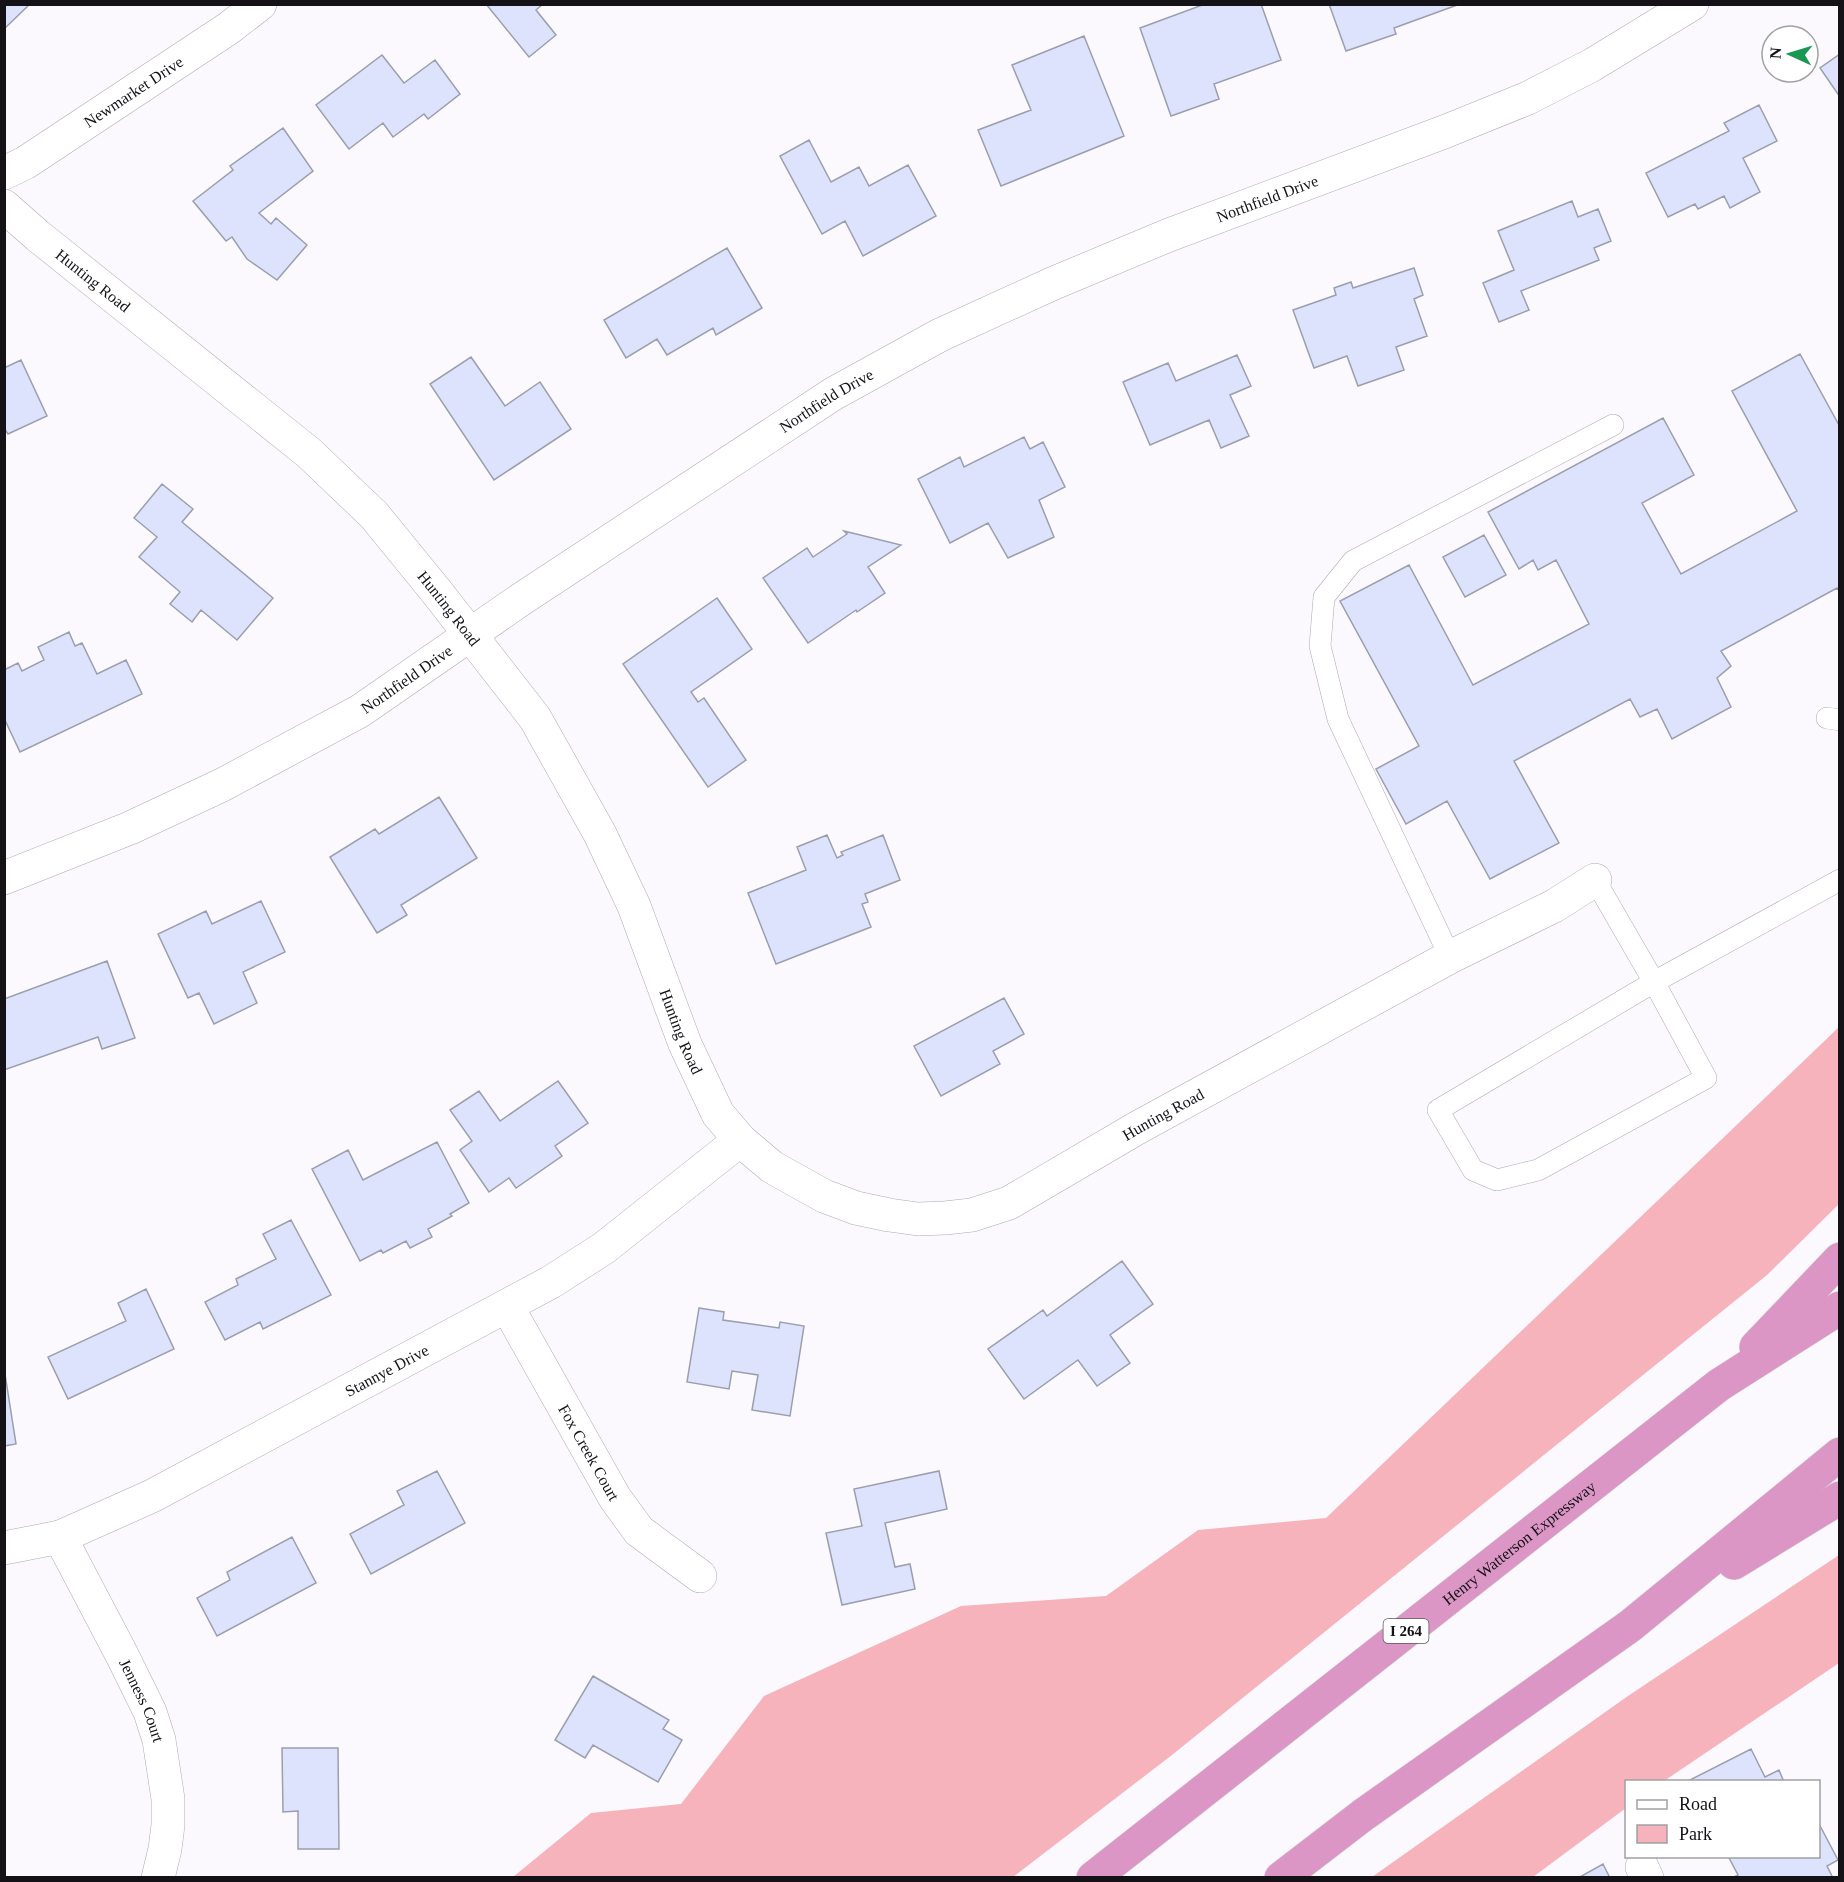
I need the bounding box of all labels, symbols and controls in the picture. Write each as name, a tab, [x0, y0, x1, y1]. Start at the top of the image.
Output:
north arrow	[1760, 24, 1820, 84]
text: N	[1767, 46, 1784, 59]
street label: Newmarket Drive	[81, 53, 186, 131]
street label: Northfield Drive	[1214, 172, 1320, 225]
street label: Hunting Road	[52, 246, 133, 315]
street label: Northfield Drive	[776, 366, 876, 436]
street label: Hunting Road	[414, 568, 483, 649]
street label: Northfield Drive	[358, 642, 455, 717]
street label: Hunting Road	[656, 987, 706, 1077]
street label: Hunting Road	[1119, 1085, 1207, 1144]
street label: Stannye Drive	[342, 1341, 431, 1400]
street label: Fox Creek Court	[555, 1402, 623, 1504]
street label: Henry Watterson Expressway	[1439, 1478, 1599, 1608]
road number: I 264	[1384, 1619, 1428, 1643]
street label: Jenness Court	[116, 1656, 167, 1745]
legend	[1625, 1780, 1820, 1858]
text: Road	[1679, 1794, 1717, 1814]
text: Park	[1679, 1824, 1712, 1844]

